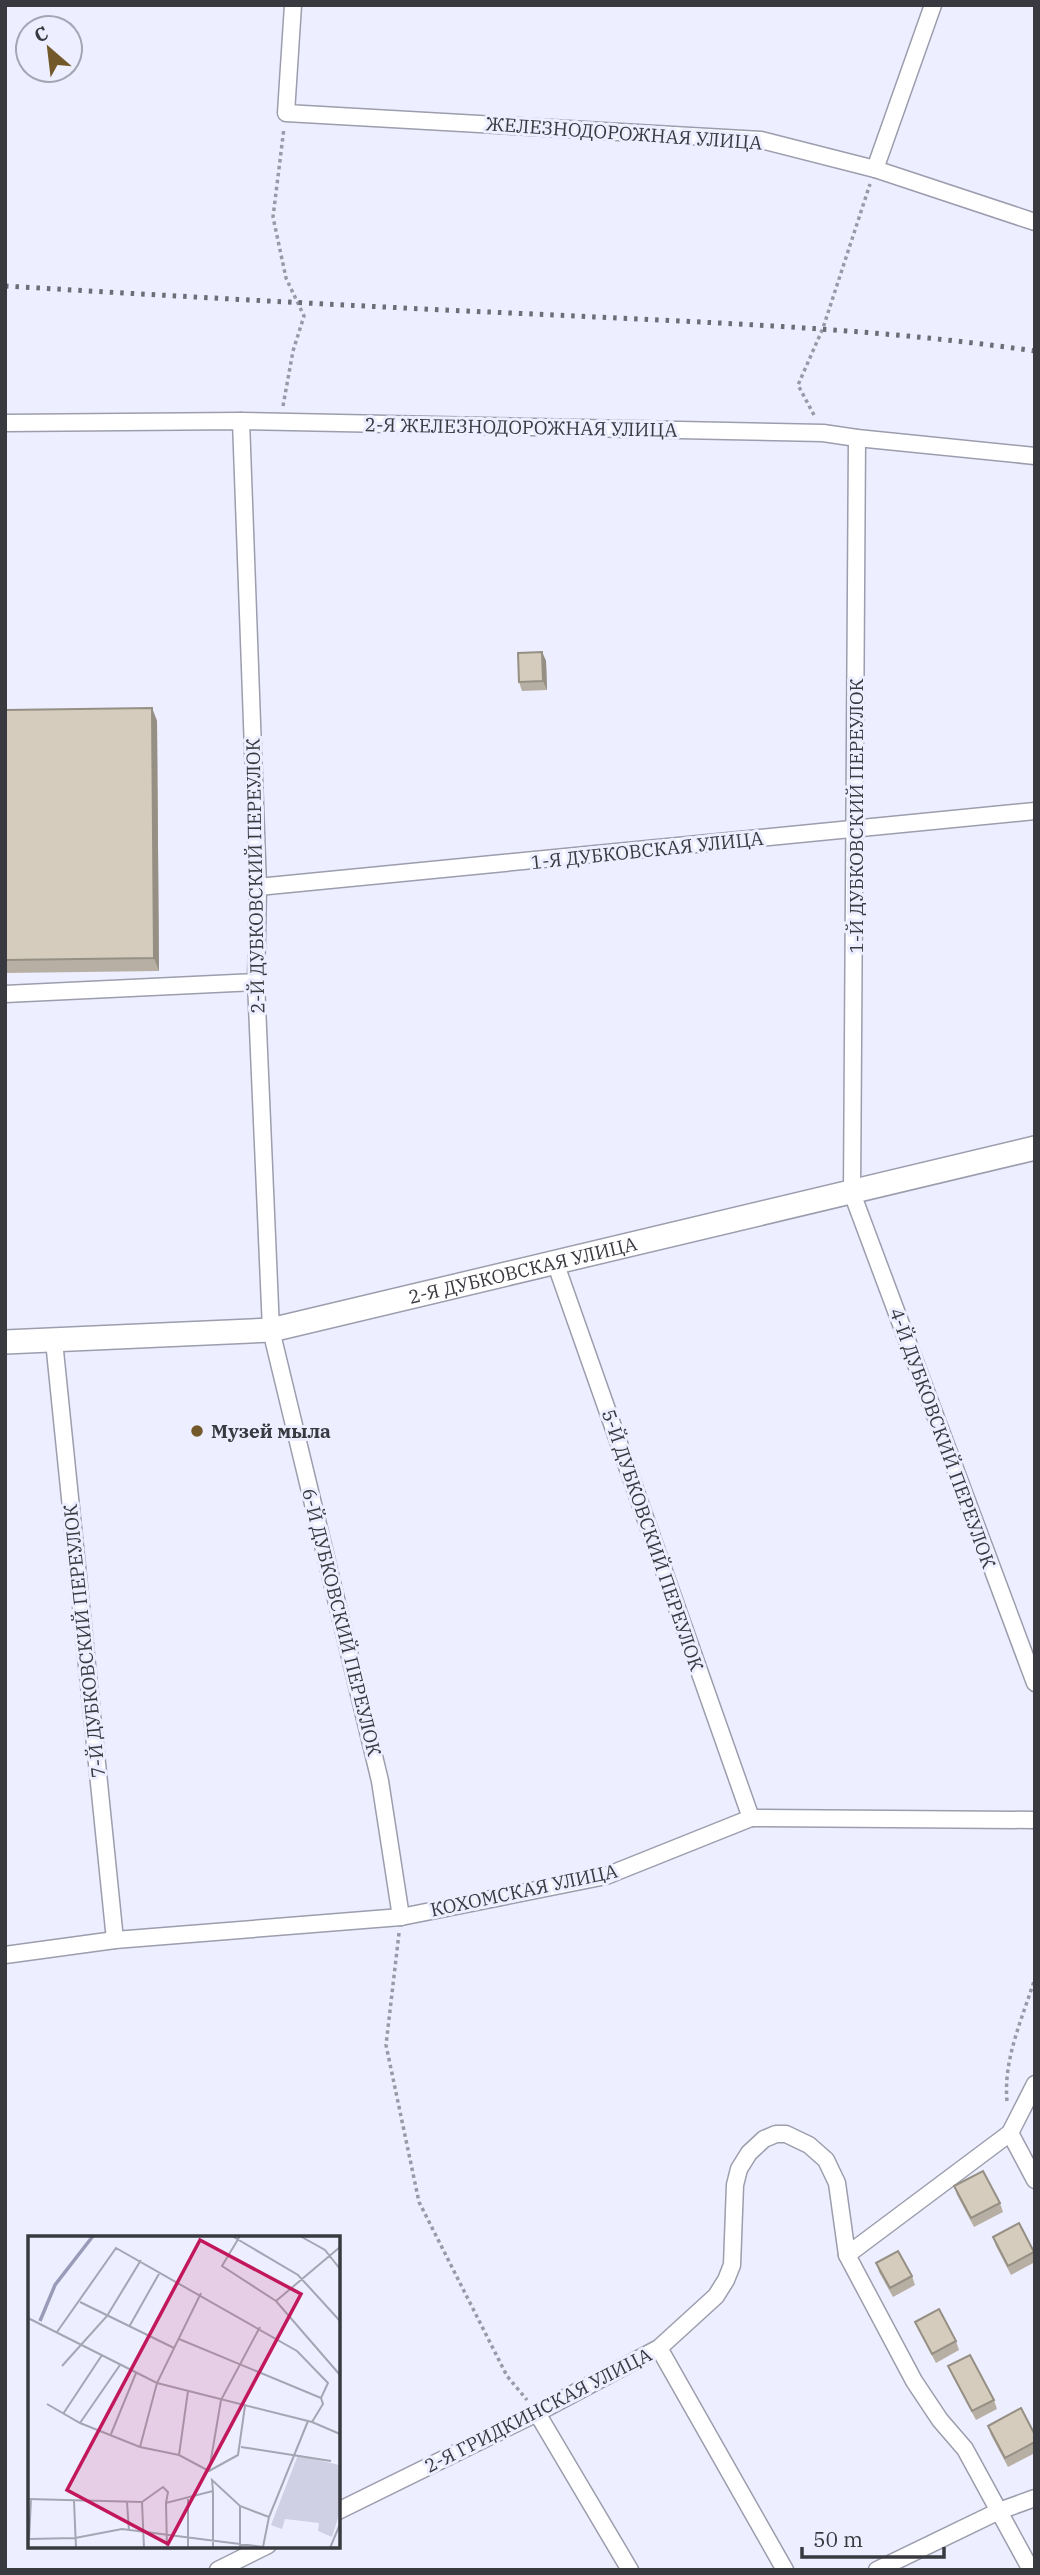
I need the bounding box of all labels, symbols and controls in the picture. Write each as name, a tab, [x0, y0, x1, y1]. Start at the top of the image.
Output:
north arrow	[14, 14, 84, 84]
text: С	[30, 20, 52, 48]
street label: ЖЕЛЕЗНОДОРОЖНАЯ УЛИЦА	[485, 111, 763, 155]
street label: 2-Я ЖЕЛЕЗНОДОРОЖНАЯ УЛИЦА	[364, 412, 678, 442]
street label: 1-Й ДУБКОВСКИЙ ПЕРЕУЛОК	[844, 678, 868, 954]
street label: 2-Й ДУБКОВСКИЙ ПЕРЕУЛОК	[241, 738, 269, 1014]
street label: 1-Я ДУБКОВСКАЯ УЛИЦА	[529, 826, 765, 874]
street label: 2-Я ДУБКОВСКАЯ УЛИЦА	[406, 1231, 639, 1309]
street label: 4-Й ДУБКОВСКИЙ ПЕРЕУЛОК	[885, 1305, 1001, 1571]
street label: 5-Й ДУБКОВСКИЙ ПЕРЕУЛОК	[597, 1406, 709, 1674]
place label: Музей мыла	[211, 1419, 331, 1443]
marker: Музей мыла	[189, 1423, 205, 1439]
street label: 6-Й ДУБКОВСКИЙ ПЕРЕУЛОК	[297, 1486, 387, 1758]
street label: 7-Й ДУБКОВСКИЙ ПЕРЕУЛОК	[58, 1503, 110, 1779]
street label: КОХОМСКАЯ УЛИЦА	[428, 1858, 620, 1922]
inset map	[28, 2236, 340, 2547]
street label: 2-Я ГРИДКИНСКАЯ УЛИЦА	[420, 2342, 656, 2478]
scale bar	[802, 2516, 944, 2560]
text: 50 m	[813, 2525, 863, 2553]

